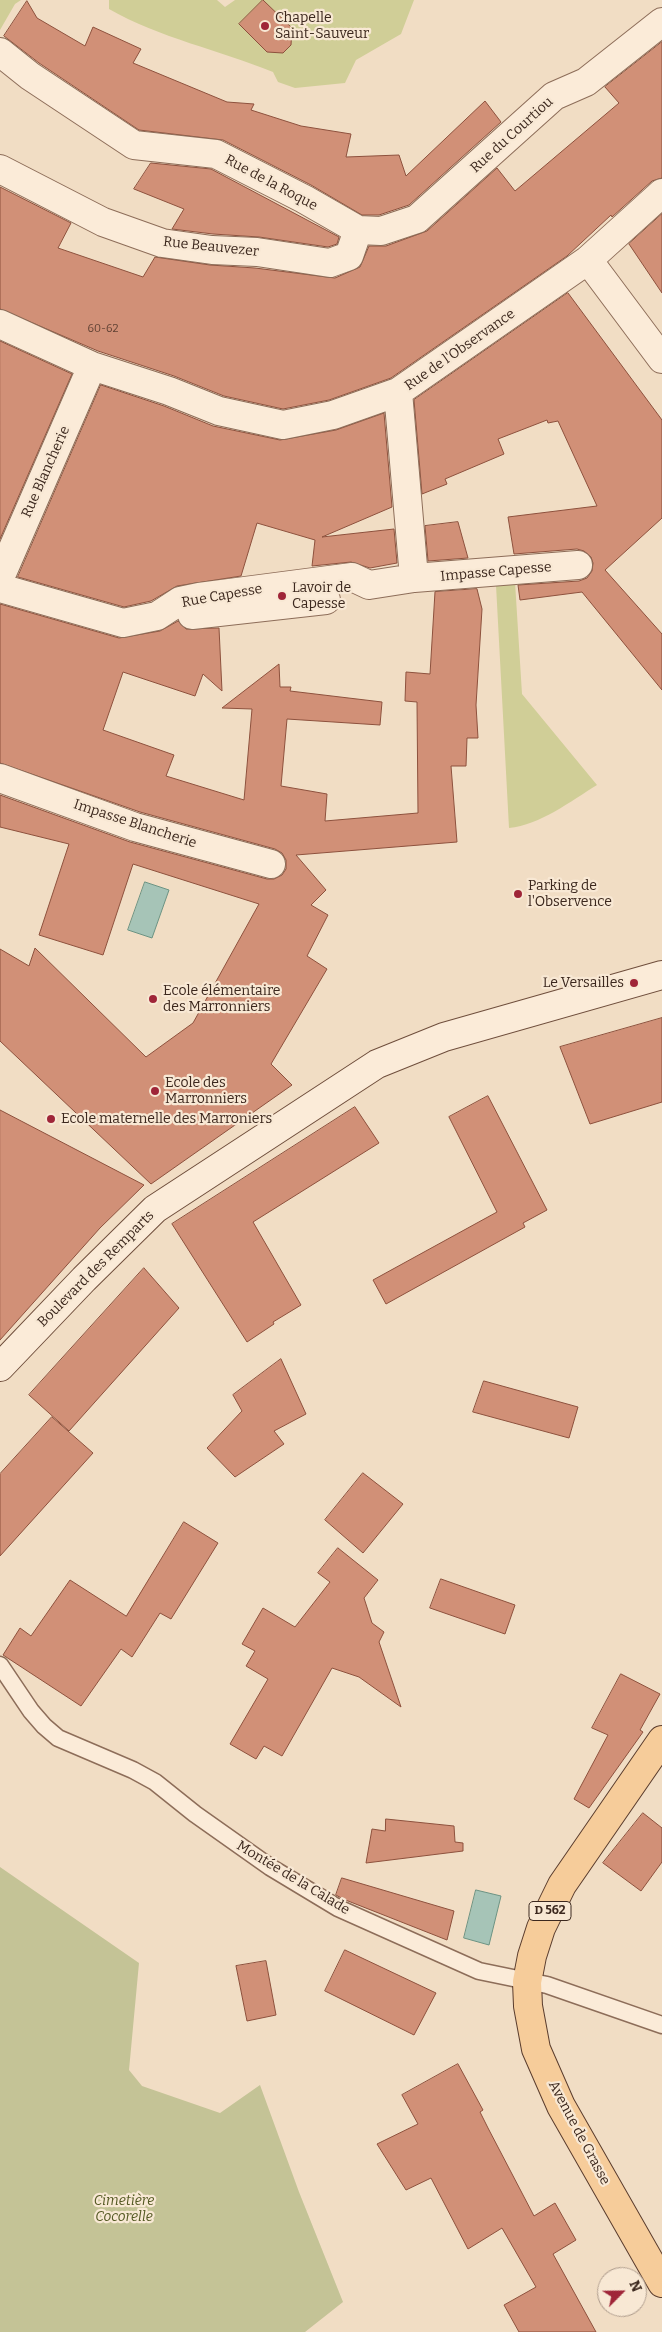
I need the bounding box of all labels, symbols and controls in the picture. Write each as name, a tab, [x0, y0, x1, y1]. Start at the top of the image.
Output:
place label: Chapelle Saint-Sauveur	[275, 10, 369, 42]
marker: Chapelle Saint-Sauveur	[259, 20, 271, 32]
street label: Rue du Courtiou	[467, 93, 557, 177]
street label: Rue de la Roque	[222, 152, 320, 214]
street label: Rue Beauvezer	[162, 234, 260, 260]
street label: Rue de l'Observance	[402, 306, 518, 394]
house number: 60-62	[88, 322, 118, 336]
street label: Rue Blancherie	[18, 424, 74, 520]
street label: Impasse Capesse	[440, 559, 552, 585]
place label: Lavoir de Capesse	[292, 580, 351, 612]
street label: Rue Capesse	[180, 581, 264, 611]
marker: Lavoir de Capesse	[276, 590, 288, 602]
street label: Impasse Blancherie	[71, 796, 199, 852]
place label: Parking de l'Observence	[528, 878, 612, 910]
marker: Parking de l'Observence	[512, 888, 524, 900]
place label: Le Versailles	[543, 975, 624, 991]
marker: Le Versailles	[628, 977, 640, 989]
place label: Ecole élémentaire des Marronniers	[163, 983, 280, 1016]
marker: Ecole élémentaire des Marronniers	[147, 993, 159, 1005]
place label: Ecole des Marronniers	[165, 1075, 247, 1108]
marker: Ecole des Marronniers	[149, 1085, 161, 1097]
place label: Ecole maternelle des Marroniers	[61, 1111, 272, 1127]
marker: Ecole maternelle des Marroniers	[45, 1113, 57, 1125]
street label: Boulevard des Remparts	[34, 1207, 158, 1331]
street label: Montée de la Calade	[233, 1838, 353, 1918]
road number: D 562	[529, 1902, 571, 1920]
street label: Avenue de Grasse	[544, 2078, 614, 2188]
park label: Cimetière Cocorelle	[94, 2193, 154, 2226]
north arrow	[597, 2267, 647, 2317]
text: N	[625, 2278, 645, 2295]

